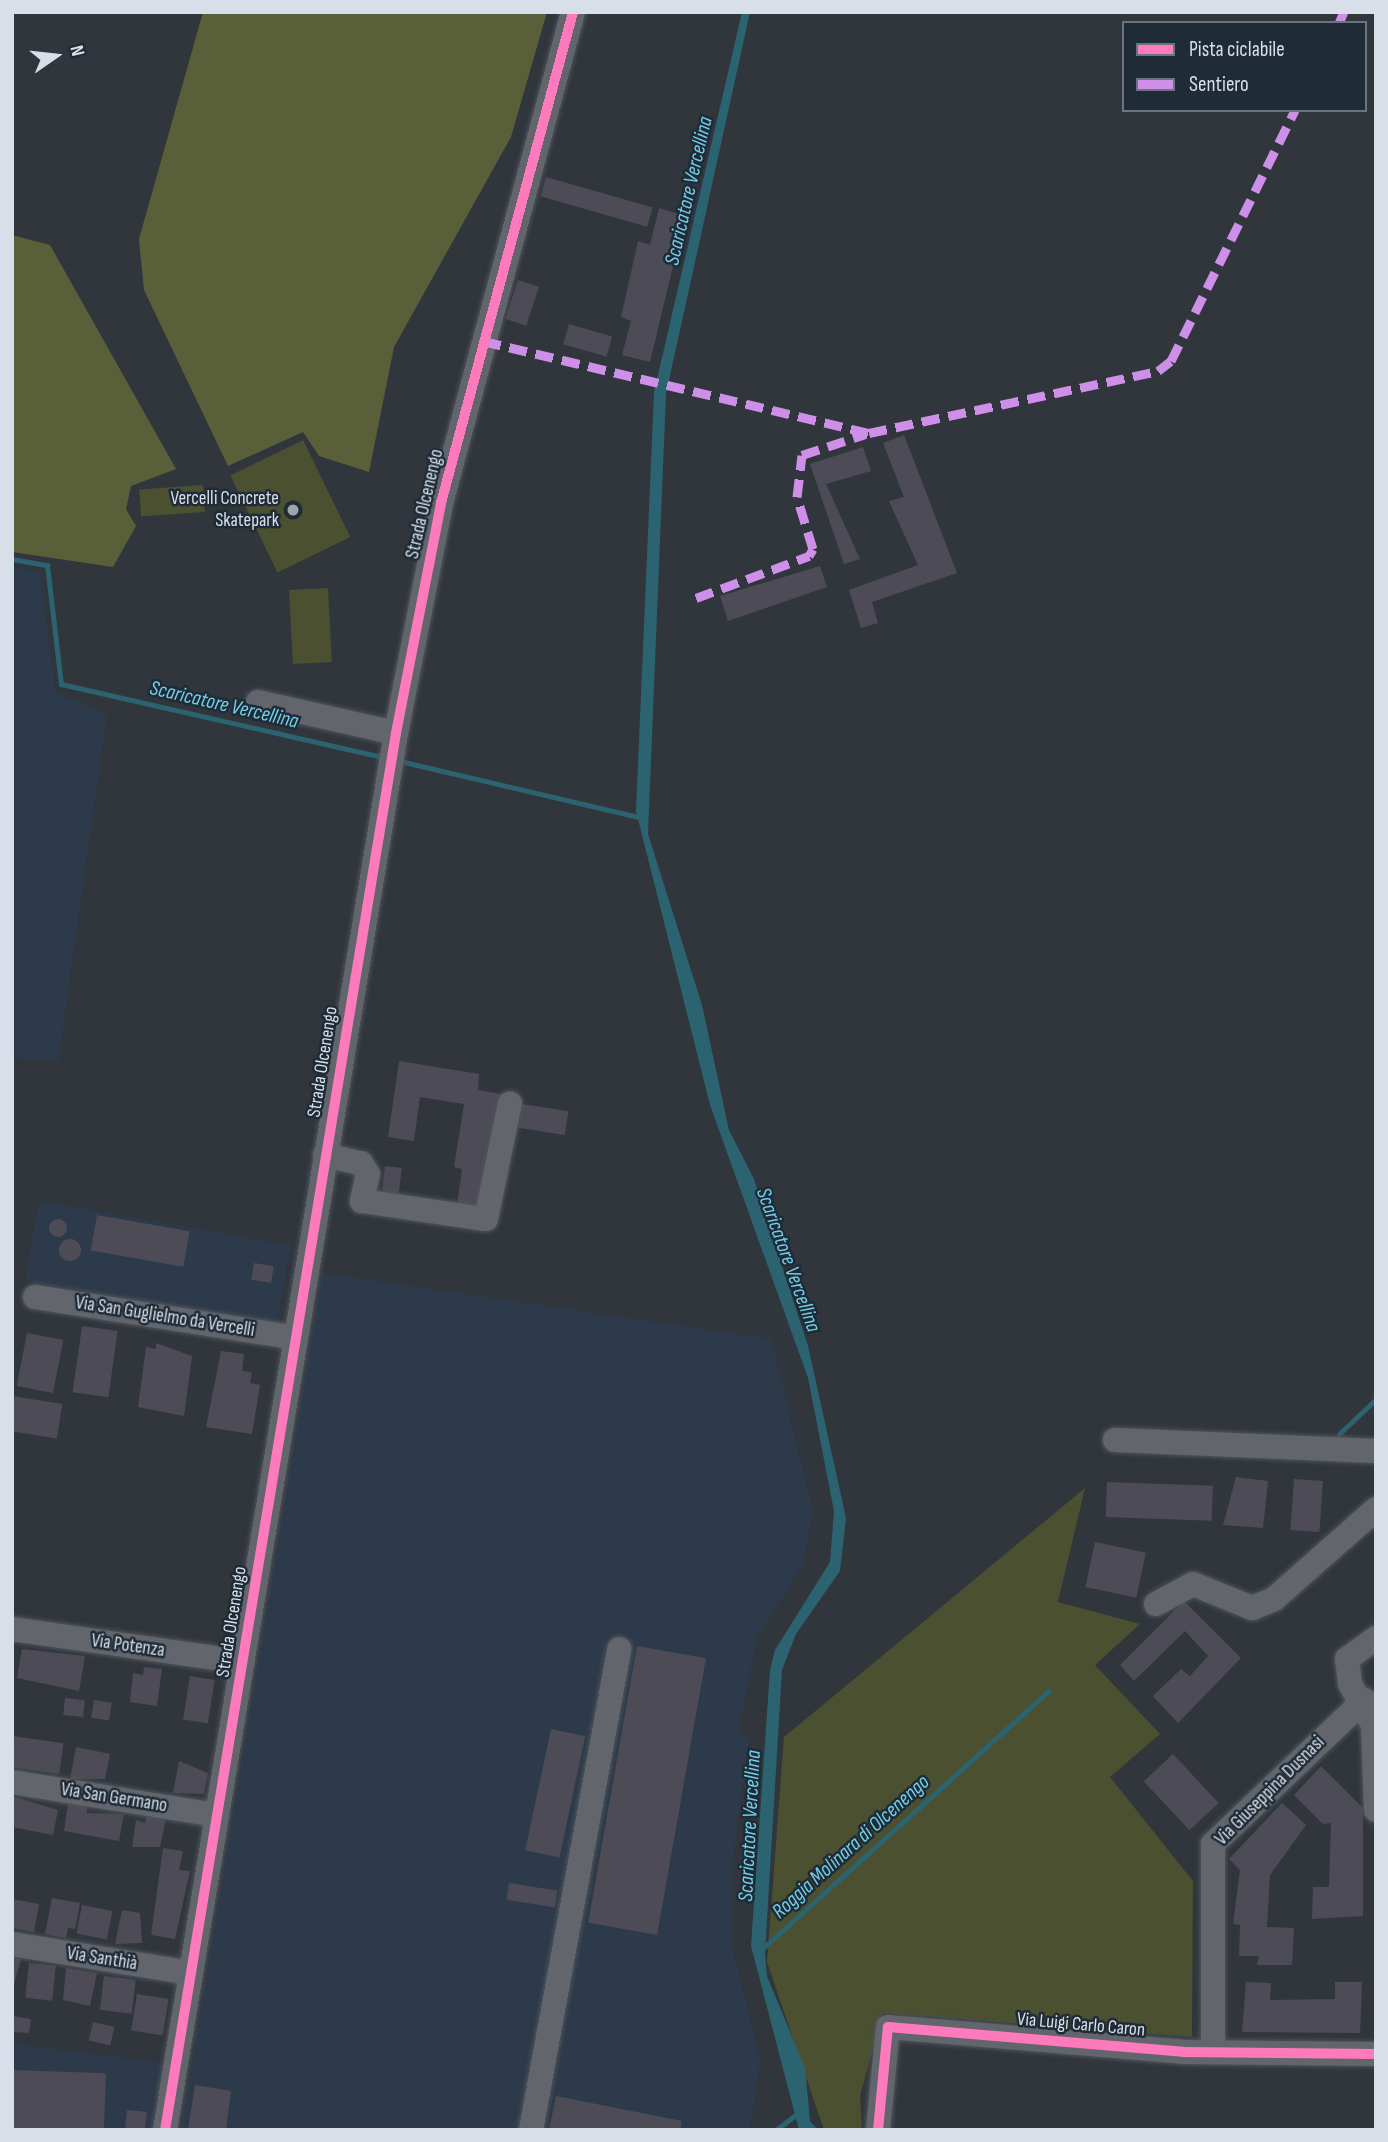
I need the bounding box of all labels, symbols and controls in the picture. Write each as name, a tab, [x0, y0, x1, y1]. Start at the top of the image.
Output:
north arrow	[21, 21, 91, 91]
legend	[1122, 21, 1367, 112]
text: Pista ciclabile	[1189, 37, 1285, 62]
text: N	[64, 43, 89, 59]
text: Sentiero	[1189, 72, 1249, 97]
water label: Scaricatore Vercellina	[660, 114, 718, 268]
street label: Strada Olcenengo	[401, 447, 449, 561]
place label: Vercelli Concrete Skatepark	[171, 488, 279, 532]
marker: Vercelli Concrete Skatepark	[285, 502, 301, 518]
water label: Scaricatore Vercellina	[147, 676, 301, 734]
street label: Strada Olcenengo	[303, 1005, 343, 1119]
water label: Scaricatore Vercellina	[750, 1184, 826, 1336]
street label: Via San Guglielmo da Vercelli	[74, 1292, 256, 1342]
street label: Strada Olcenengo	[212, 1565, 252, 1679]
street label: Via Potenza	[90, 1630, 166, 1662]
street label: Via Giuseppina Dusnasi	[1210, 1731, 1330, 1851]
water label: Scaricatore Vercellina	[733, 1750, 767, 1902]
water label: Roggia Molinara di Olcenengo	[767, 1770, 935, 1924]
street label: Via San Germano	[59, 1778, 169, 1818]
street label: Via Santhià	[65, 1942, 139, 1976]
street label: Via Luigi Carlo Caron	[1016, 2008, 1146, 2042]

